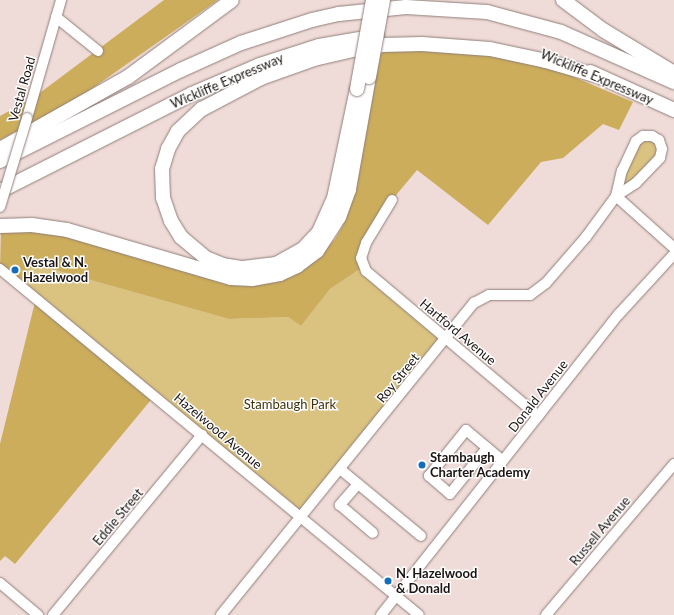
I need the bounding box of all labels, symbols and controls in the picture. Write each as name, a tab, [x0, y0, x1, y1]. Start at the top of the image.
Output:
street label: Wickliffe Expressway	[538, 46, 656, 108]
street label: Wickliffe Expressway	[168, 50, 286, 112]
street label: Vestal Road	[5, 55, 39, 123]
place label: Vestal & N. Hazelwood	[23, 255, 88, 286]
marker: Vestal & N. Hazelwood	[10, 265, 20, 275]
street label: Hartford Avenue	[417, 295, 499, 369]
street label: Roy Street	[373, 350, 423, 406]
street label: Donald Avenue	[505, 357, 571, 435]
street label: Hazelwood Avenue	[171, 390, 265, 472]
park label: Stambaugh Park	[244, 396, 336, 412]
place label: Stambaugh Charter Academy	[430, 450, 531, 481]
marker: Stambaugh Charter Academy	[417, 460, 427, 470]
street label: Eddie Street	[90, 485, 146, 549]
street label: Russell Avenue	[566, 493, 634, 569]
place label: N. Hazelwood & Donald	[396, 566, 477, 597]
marker: N. Hazelwood & Donald	[383, 576, 393, 586]

